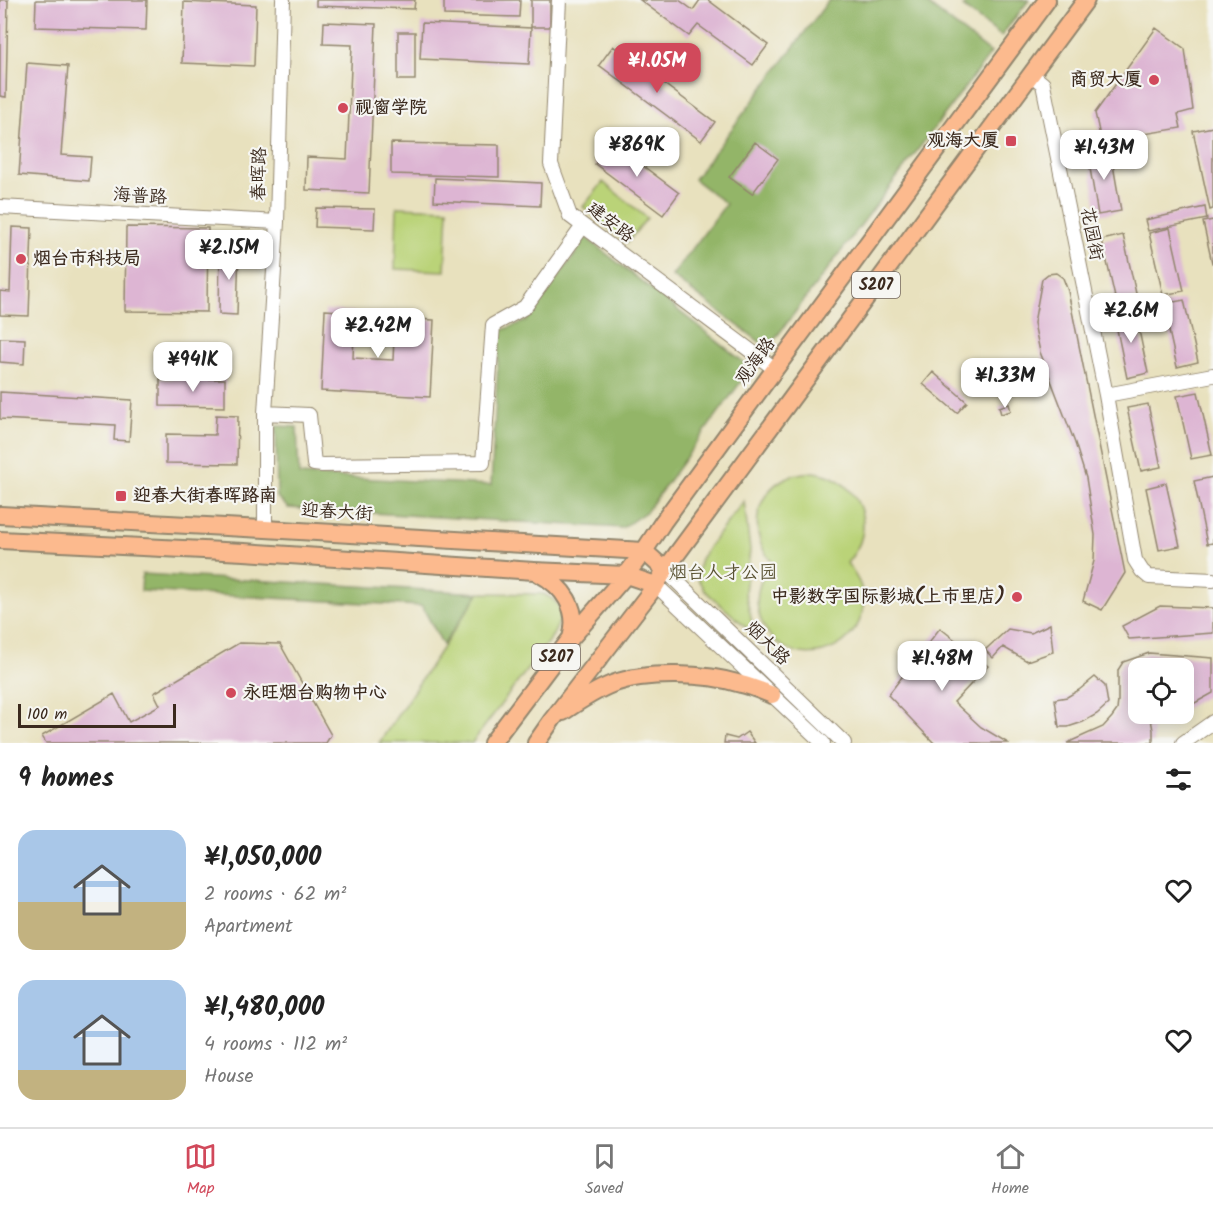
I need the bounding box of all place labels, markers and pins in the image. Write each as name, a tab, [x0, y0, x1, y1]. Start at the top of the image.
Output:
pin: ¥1.05M	[608, 43, 706, 94]
place label: 商贸大厦	[1070, 66, 1142, 95]
marker: 商贸大厦	[1147, 73, 1161, 87]
place label: 视窗学院	[355, 94, 427, 123]
marker: 视窗学院	[336, 101, 350, 115]
pin: ¥869K	[595, 127, 679, 178]
place label: 观海大厦	[927, 127, 999, 156]
pin: ¥1.43M	[1055, 130, 1153, 181]
marker: 观海大厦	[1004, 134, 1018, 148]
pin: ¥2.15M	[180, 230, 278, 281]
place label: 烟台市科技局	[33, 245, 141, 274]
marker: 烟台市科技局	[14, 252, 28, 266]
pin: ¥2.6M	[1089, 293, 1173, 344]
pin: ¥2.42M	[329, 308, 427, 359]
pin: ¥941K	[151, 342, 235, 393]
pin: ¥1.33M	[956, 358, 1054, 409]
place label: 迎春大街春晖路南	[133, 482, 277, 511]
marker: 迎春大街春晖路南	[114, 489, 128, 503]
place label: 中影数字国际影城(上市里店)	[771, 583, 1005, 612]
marker: 中影数字国际影城(上市里店)	[1010, 590, 1024, 604]
pin: ¥1.48M	[893, 641, 991, 692]
place label: 永旺烟台购物中心	[243, 679, 387, 708]
marker: 永旺烟台购物中心	[224, 686, 238, 700]

